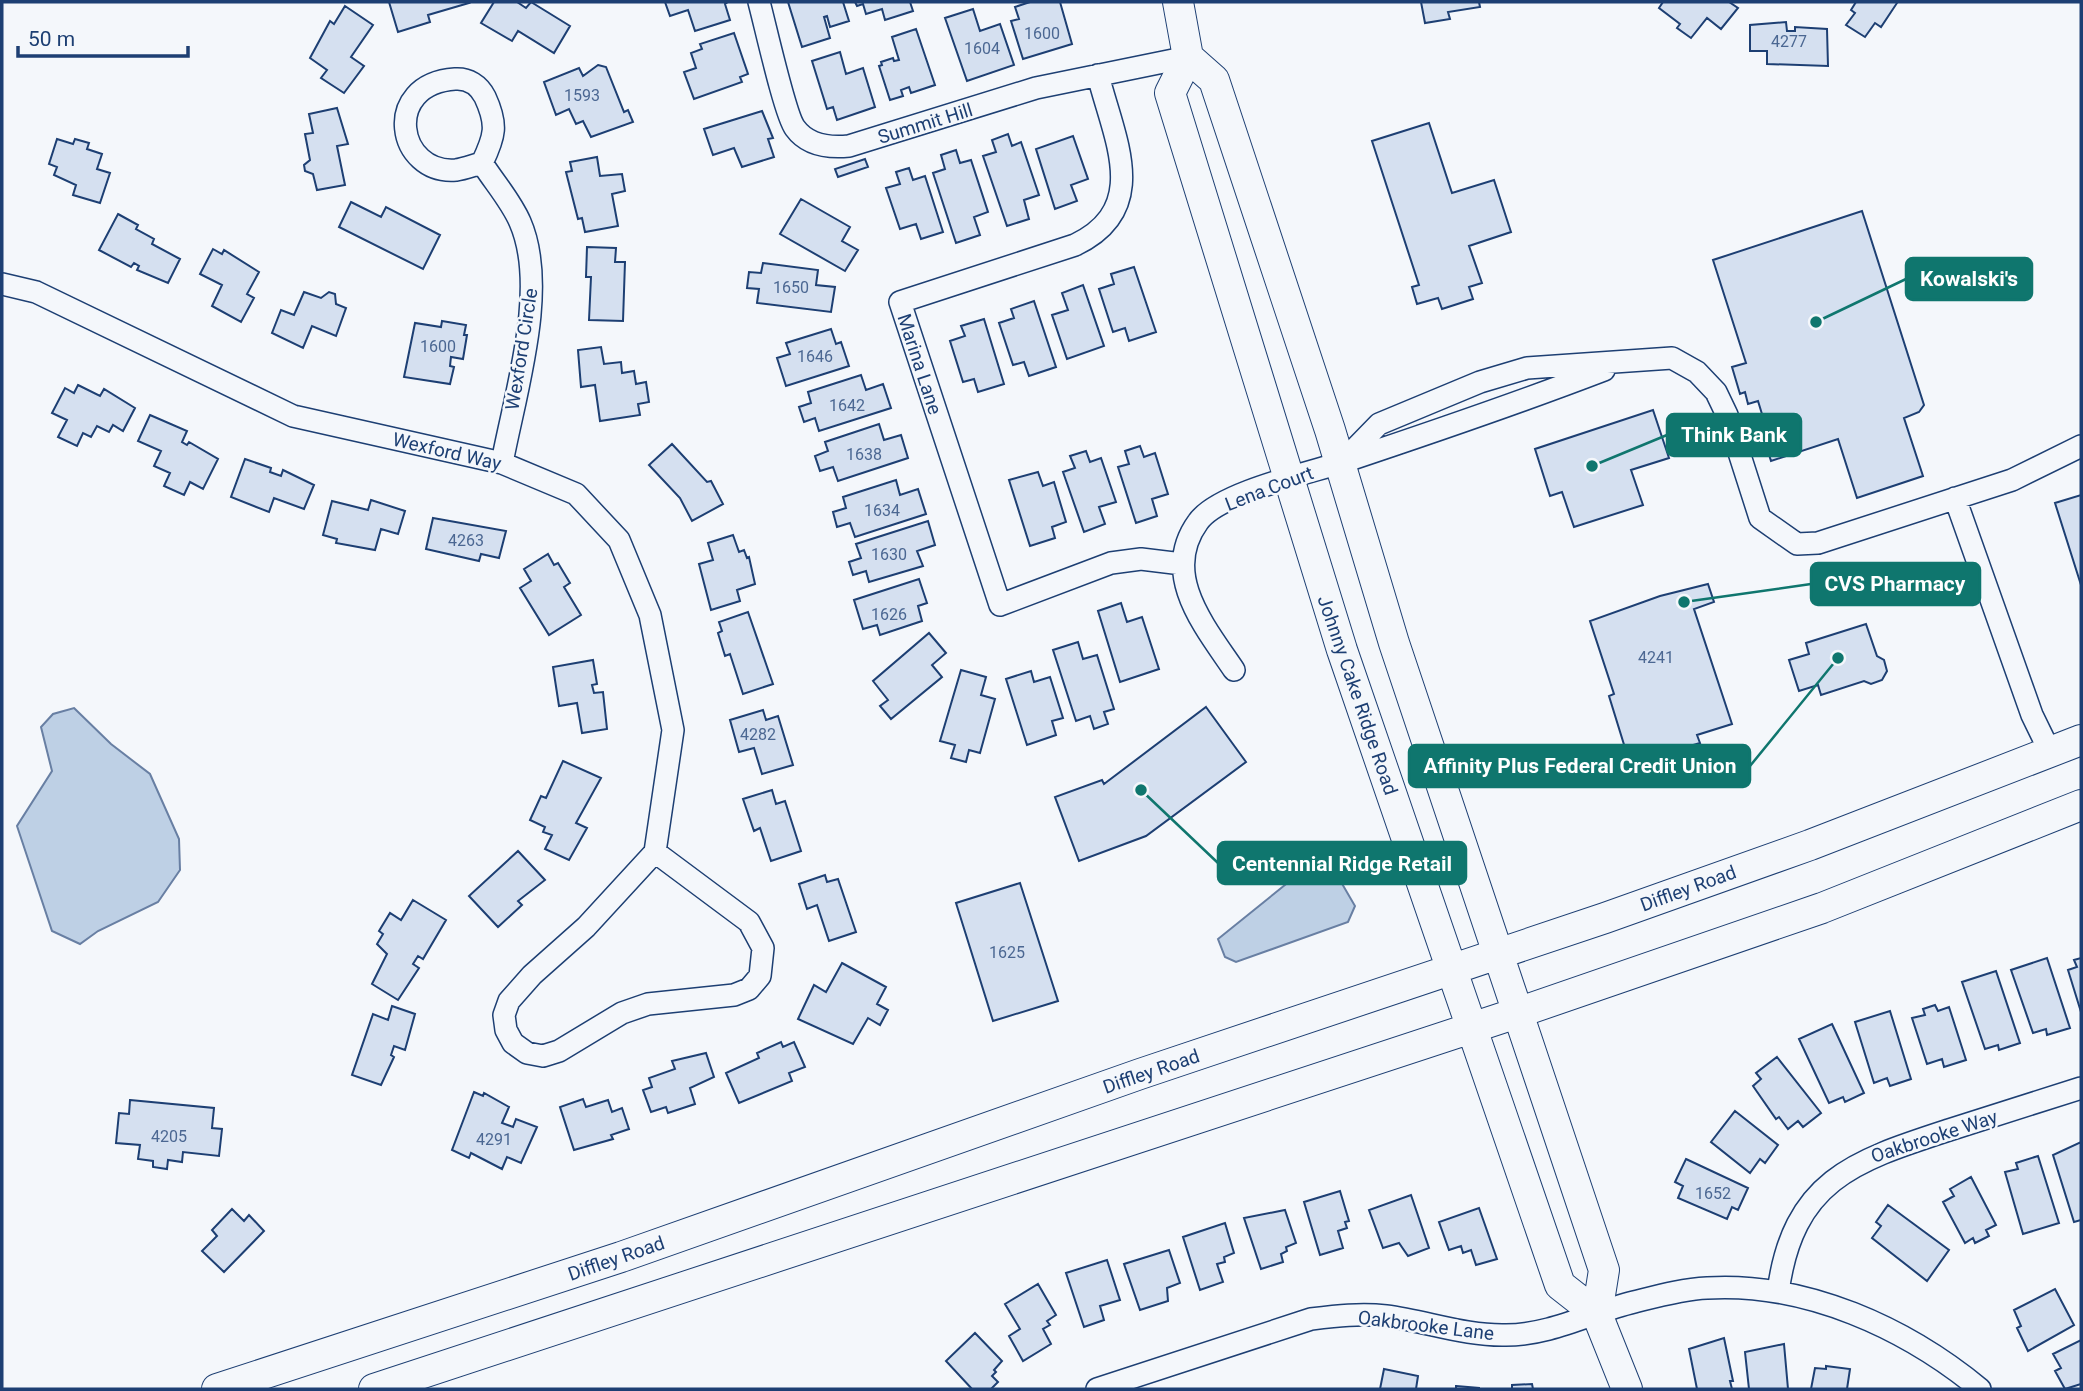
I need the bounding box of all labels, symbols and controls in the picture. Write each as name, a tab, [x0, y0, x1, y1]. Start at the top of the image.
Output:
scale bar	[18, 14, 187, 58]
house number: 1600	[1024, 24, 1060, 43]
text: 50 m	[28, 27, 75, 51]
house number: 4277	[1771, 32, 1807, 51]
house number: 1604	[964, 39, 1000, 58]
house number: 1593	[564, 86, 600, 105]
street label: Summit Hill	[875, 98, 975, 149]
callout: Kowalski's	[1906, 258, 2032, 300]
text: Kowalski's	[1920, 267, 2018, 291]
house number: 1650	[773, 278, 809, 297]
street label: Wexford Circle	[501, 286, 542, 412]
street label: Marina Lane	[892, 311, 947, 417]
house number: 1600	[420, 337, 456, 356]
house number: 1646	[797, 347, 833, 366]
house number: 1642	[829, 396, 865, 415]
callout: Think Bank	[1667, 414, 1801, 456]
text: Think Bank	[1681, 423, 1788, 447]
street label: Wexford Way	[390, 428, 504, 475]
house number: 1638	[846, 445, 882, 464]
street label: Lena Court	[1222, 461, 1317, 516]
house number: 1634	[864, 501, 900, 520]
house number: 4263	[448, 531, 484, 550]
house number: 1630	[871, 545, 907, 564]
callout: CVS Pharmacy	[1811, 563, 1980, 605]
text: CVS Pharmacy	[1825, 572, 1966, 596]
street label: Johnny Cake Ridge Road	[1313, 592, 1403, 798]
house number: 1626	[871, 605, 907, 624]
house number: 4241	[1638, 648, 1674, 667]
house number: 4282	[740, 725, 776, 744]
callout: Affinity Plus Federal Credit Union	[1409, 745, 1750, 787]
text: Affinity Plus Federal Credit Union	[1424, 754, 1736, 778]
callout: Centennial Ridge Retail	[1218, 842, 1466, 884]
text: Centennial Ridge Retail	[1232, 852, 1452, 876]
street label: Diffley Road	[1637, 860, 1739, 916]
house number: 1625	[989, 943, 1025, 962]
street label: Diffley Road	[1100, 1044, 1202, 1099]
street label: Oakbrooke Way	[1868, 1105, 2000, 1168]
house number: 4205	[151, 1127, 187, 1146]
house number: 4291	[476, 1130, 512, 1149]
house number: 1652	[1695, 1184, 1731, 1203]
street label: Diffley Road	[565, 1231, 667, 1286]
street label: Oakbrooke Lane	[1357, 1306, 1495, 1345]

